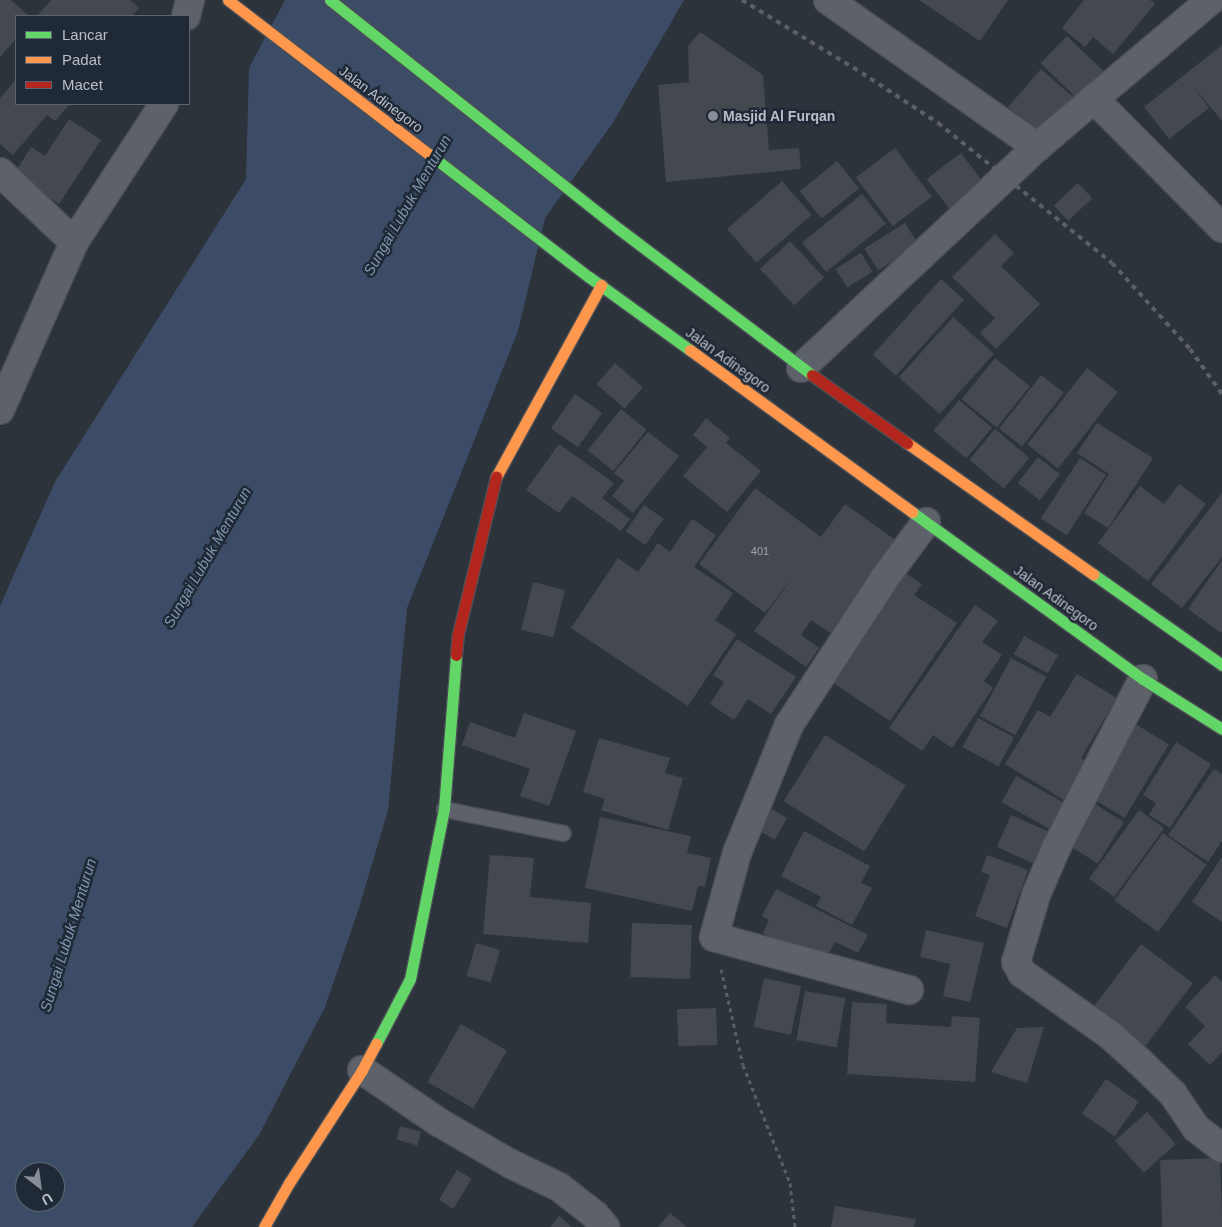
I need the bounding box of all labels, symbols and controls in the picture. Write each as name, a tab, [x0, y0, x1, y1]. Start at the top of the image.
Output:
legend	[15, 15, 190, 105]
text: Lancar	[62, 26, 108, 43]
text: Padat	[62, 51, 101, 68]
street label: Jalan Adinegoro	[336, 62, 426, 136]
text: Macet	[62, 76, 103, 93]
place label: Masjid Al Furqan	[723, 108, 836, 124]
marker: Masjid Al Furqan	[707, 110, 719, 122]
water label: Sungai Lubuk Menturun	[359, 132, 455, 278]
street label: Jalan Adinegoro	[682, 323, 774, 397]
water label: Sungai Lubuk Menturun	[159, 484, 255, 630]
house number: 401	[751, 544, 769, 558]
street label: Jalan Adinegoro	[1010, 561, 1102, 635]
water label: Sungai Lubuk Menturun	[36, 856, 100, 1014]
north arrow	[15, 1162, 65, 1212]
text: U	[39, 1190, 55, 1209]

